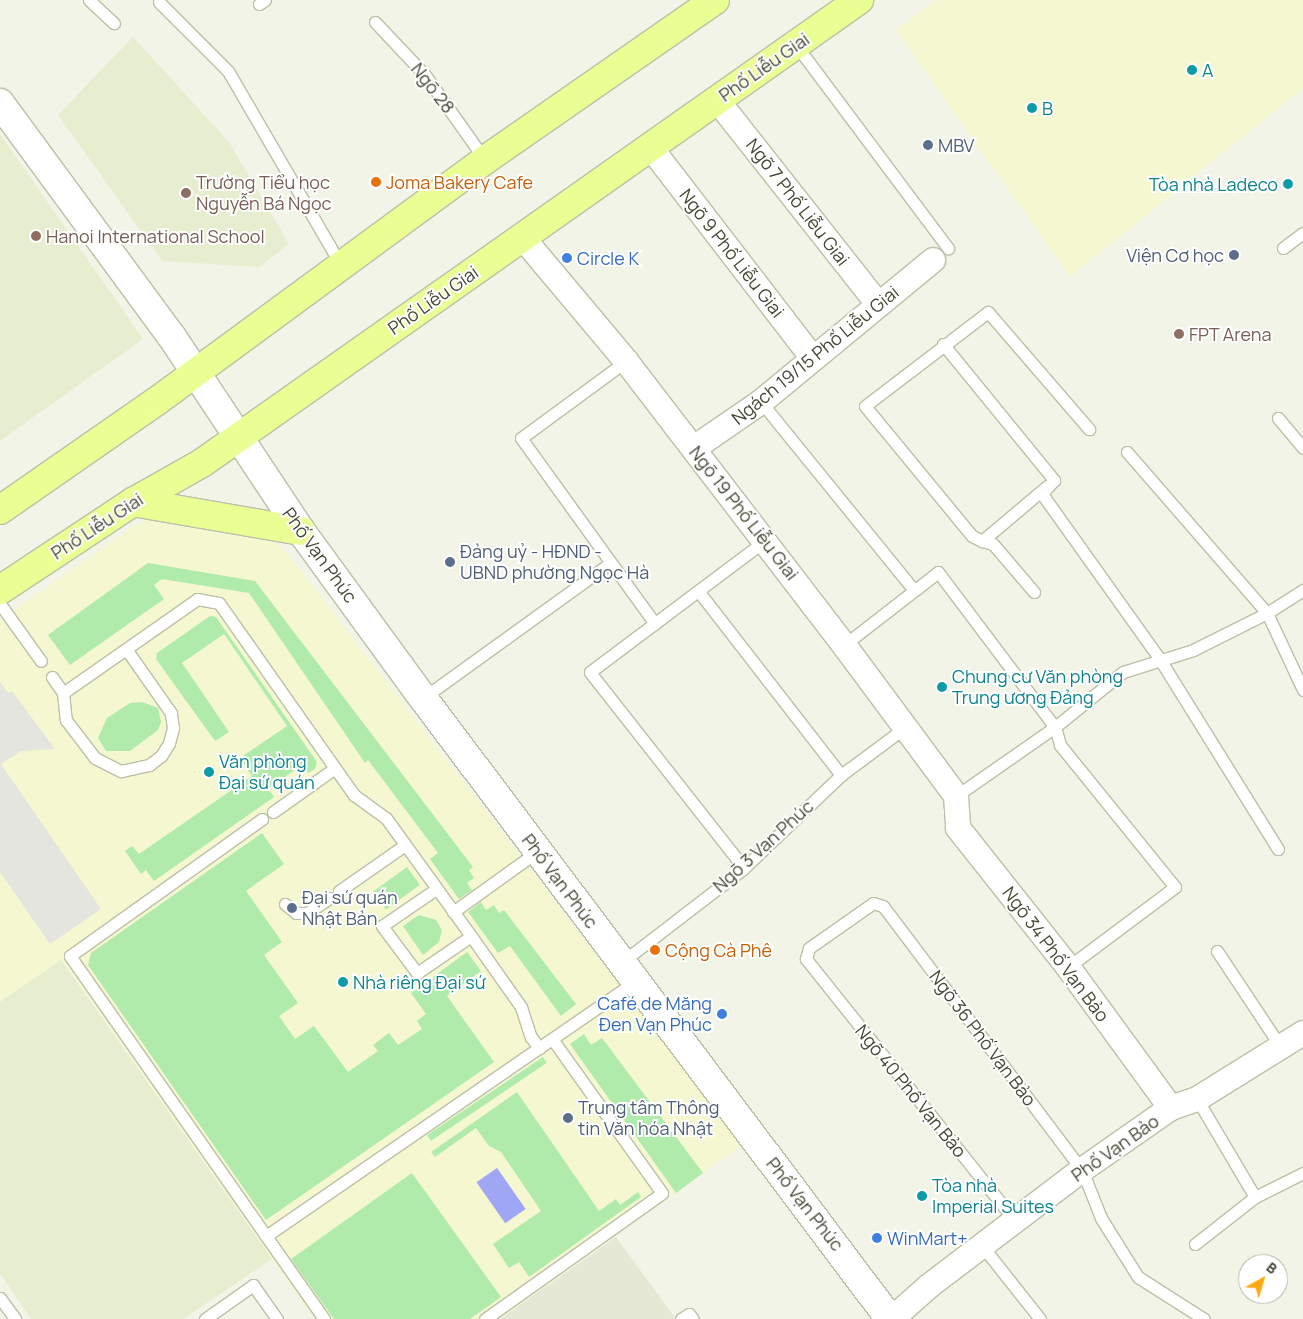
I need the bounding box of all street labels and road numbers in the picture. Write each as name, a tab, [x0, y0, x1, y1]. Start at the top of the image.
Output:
street label: Phố Liễu Giai	[715, 28, 813, 106]
street label: Ngõ 28	[407, 59, 459, 117]
street label: Ngõ 7 Phố Liễu Giai	[742, 134, 854, 270]
street label: Ngõ 9 Phố Liễu Giai	[675, 184, 789, 322]
street label: Phố Liễu Giai	[384, 261, 482, 339]
street label: Ngách 19/15 Phố Liễu Giai	[727, 281, 903, 429]
street label: Ngõ 19 Phố Liễu Giai	[685, 442, 803, 584]
street label: Phố Liễu Giai	[47, 488, 147, 564]
street label: Phố Vạn Phúc	[278, 503, 362, 607]
street label: Ngõ 3 Vạn Phúc	[708, 795, 818, 897]
street label: Phố Vạn Phúc	[518, 830, 602, 932]
street label: Ngõ 34 Phố Vạn Bảo	[998, 882, 1114, 1026]
street label: Ngõ 36 Phố Vạn Bảo	[925, 966, 1041, 1110]
street label: Ngõ 40 Phố Vạn Bảo	[851, 1020, 971, 1162]
street label: Phố Vạn Bảo	[1067, 1110, 1163, 1186]
street label: Phố Vạn Phúc	[762, 1153, 848, 1255]

